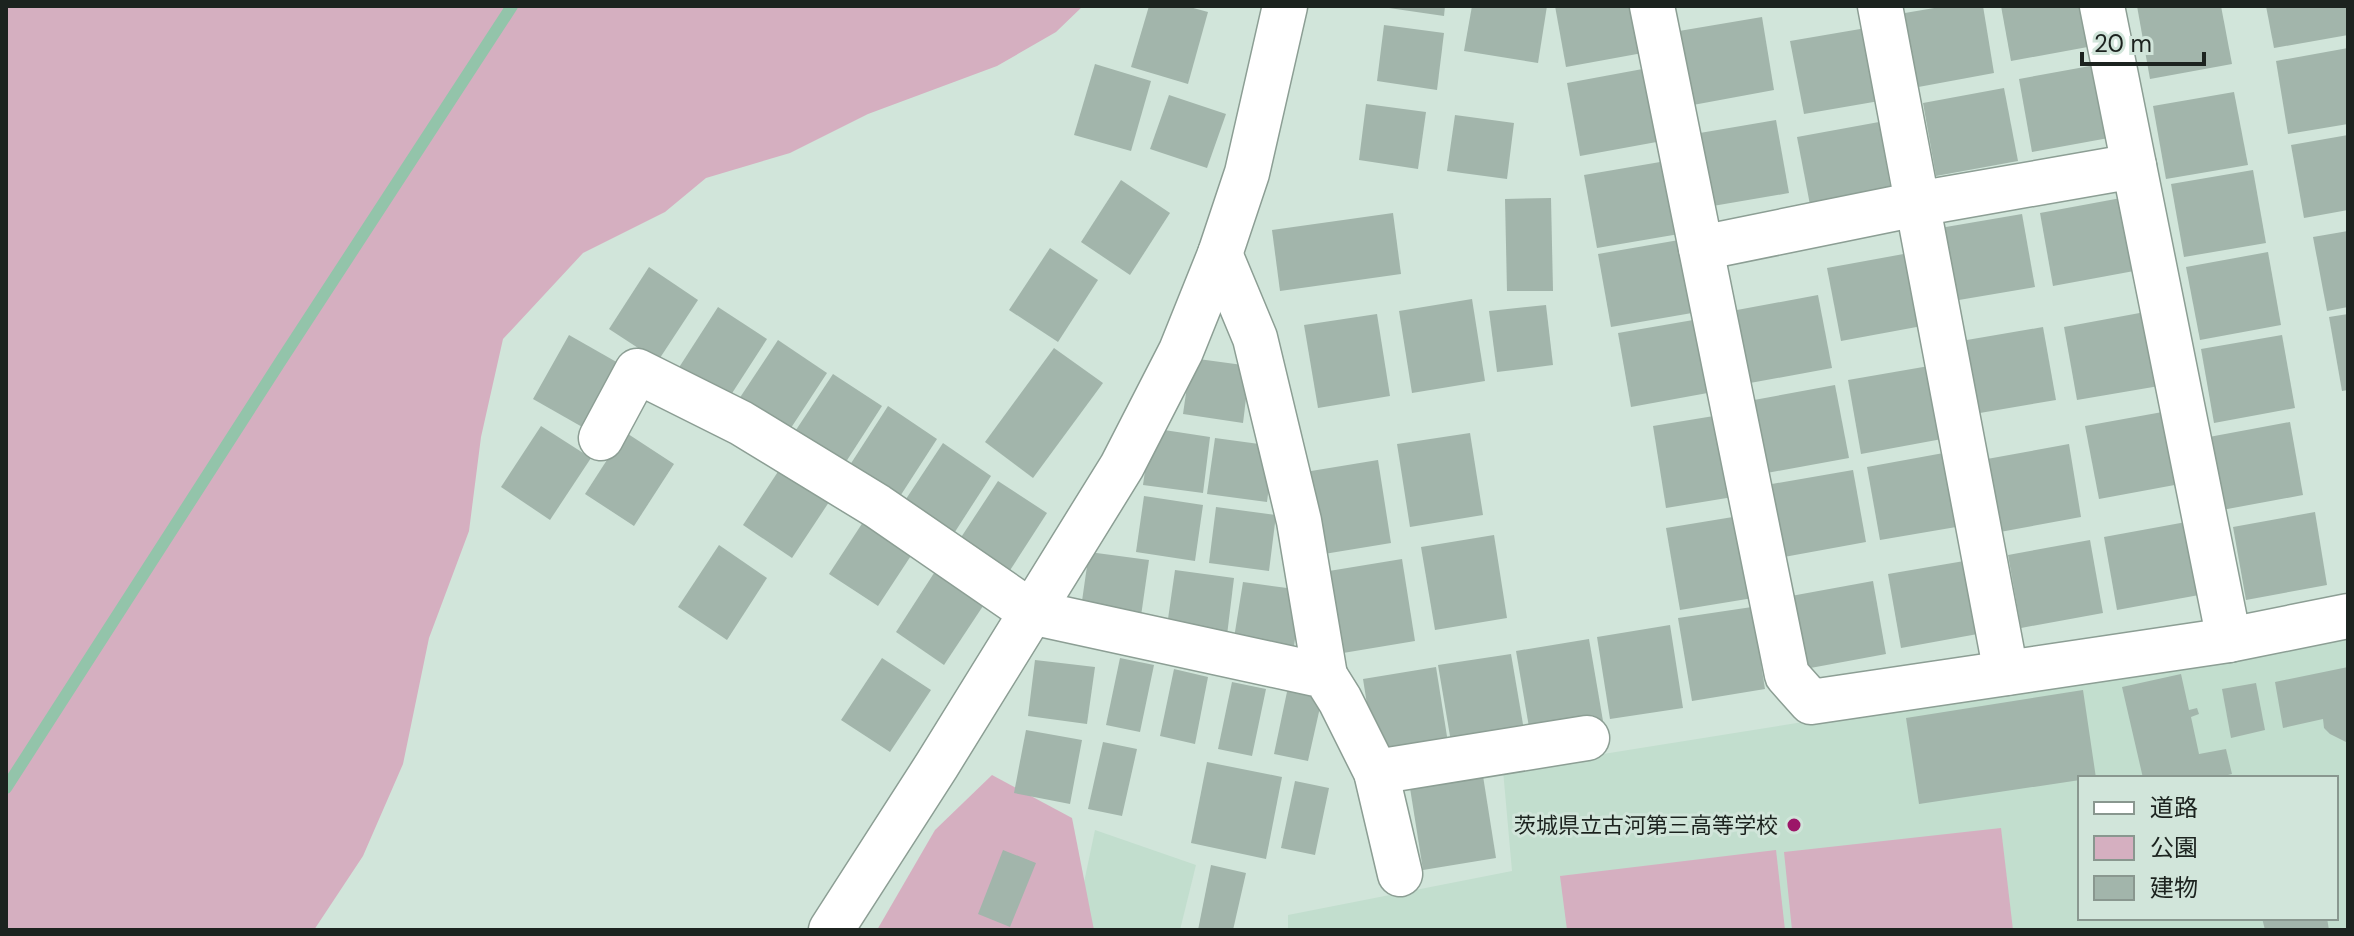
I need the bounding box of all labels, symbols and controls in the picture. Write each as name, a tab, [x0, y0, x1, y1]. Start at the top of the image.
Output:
scale bar	[2082, 16, 2204, 66]
text: 20 m	[2094, 28, 2152, 59]
legend	[2078, 776, 2338, 920]
text: 道路	[2150, 792, 2198, 823]
place label: 茨城県立古河第三高等学校	[1514, 811, 1778, 840]
marker: 茨城県立古河第三高等学校	[1785, 816, 1803, 834]
text: 公園	[2150, 832, 2198, 863]
text: 建物	[2150, 872, 2198, 903]

